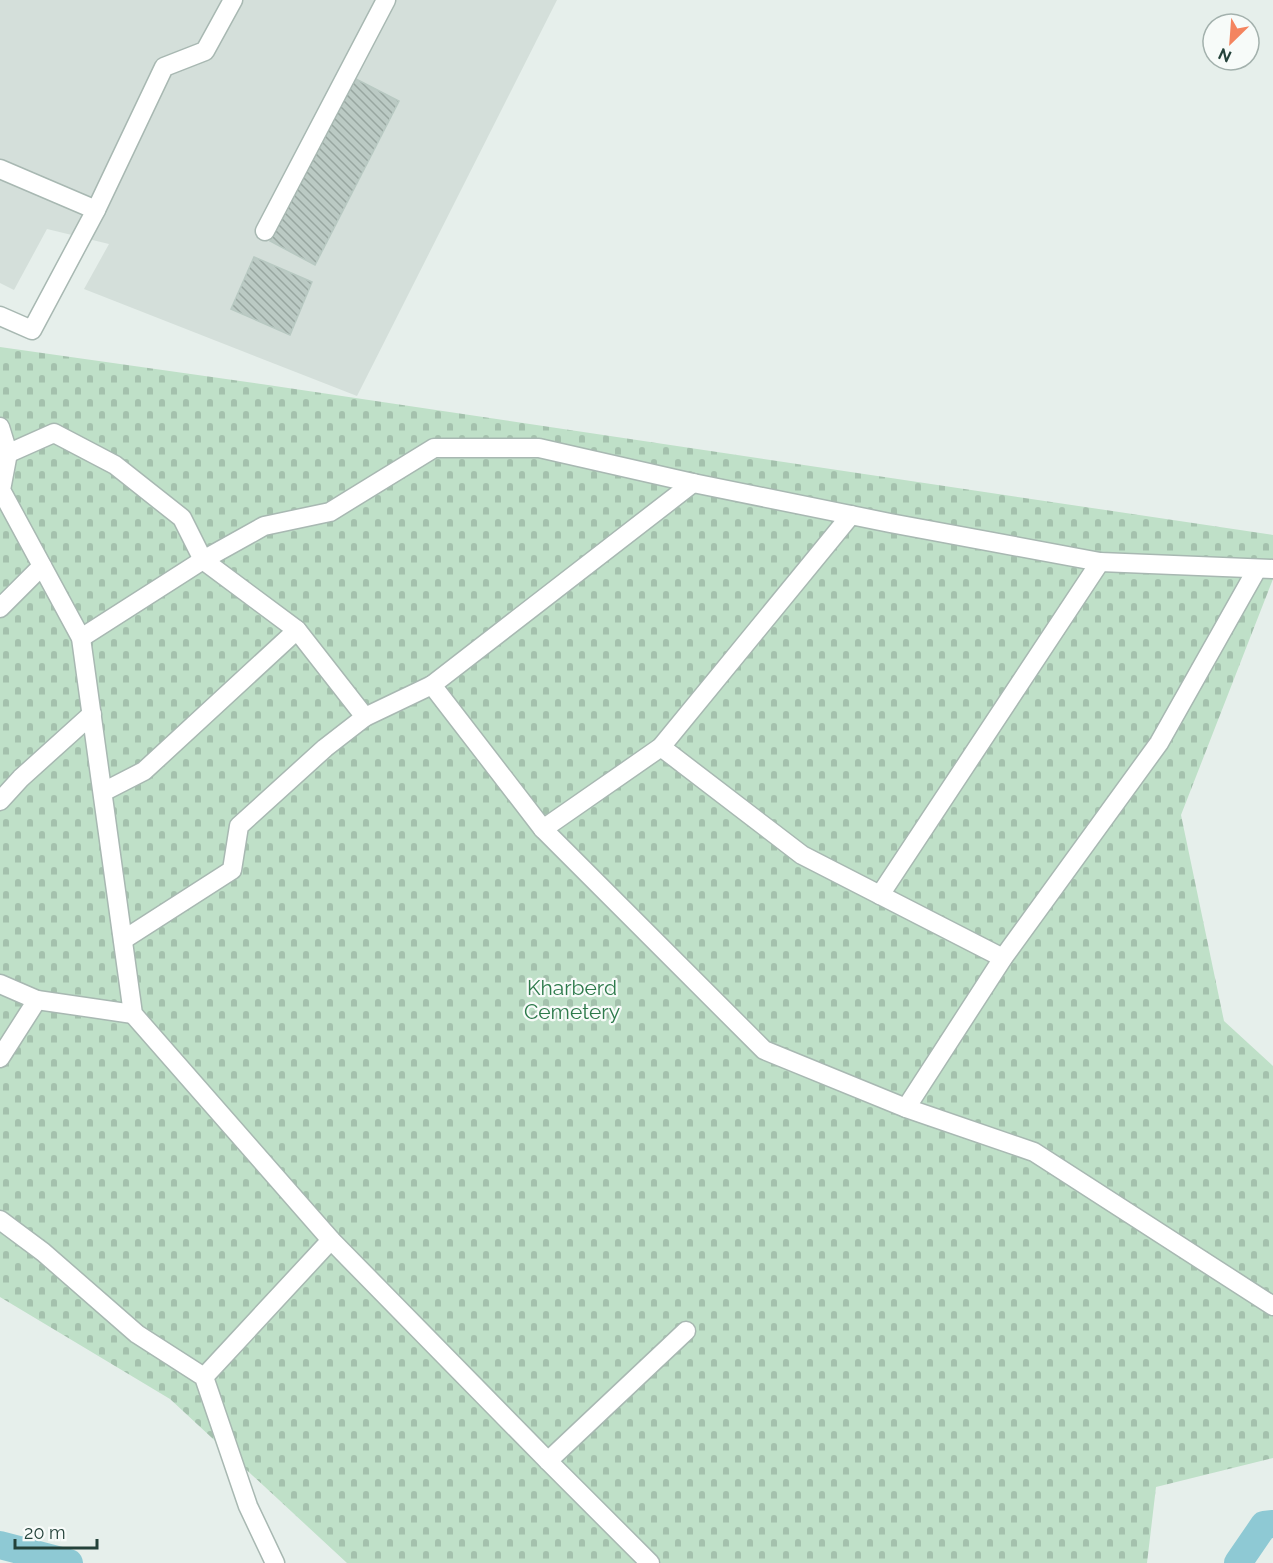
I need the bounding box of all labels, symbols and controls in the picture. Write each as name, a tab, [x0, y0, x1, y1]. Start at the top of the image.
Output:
north arrow	[1201, 12, 1261, 72]
text: N	[1215, 44, 1234, 66]
park label: Kharberd Cemetery	[524, 975, 620, 1024]
scale bar	[15, 1512, 98, 1550]
text: 20 m	[24, 1522, 66, 1543]

